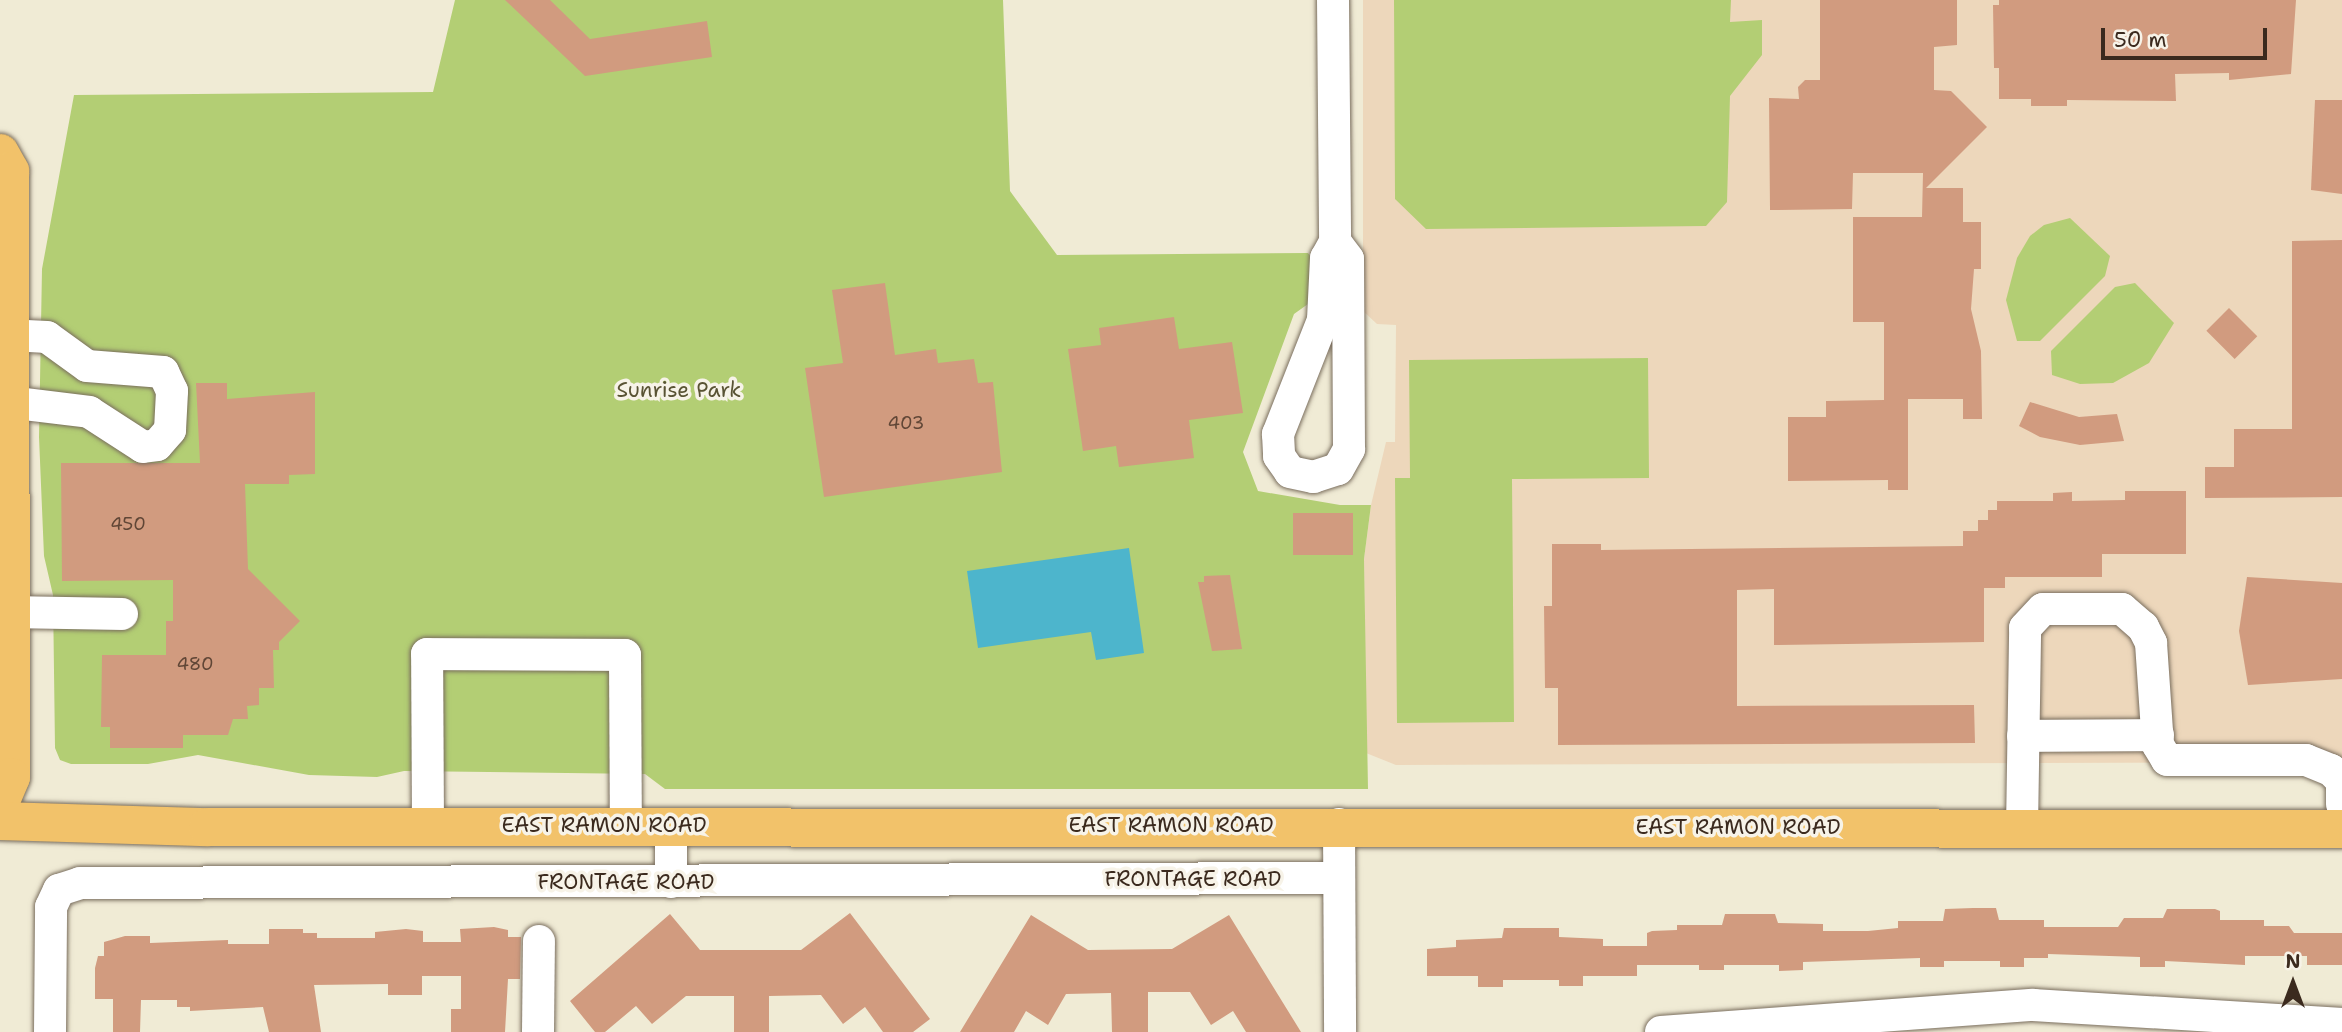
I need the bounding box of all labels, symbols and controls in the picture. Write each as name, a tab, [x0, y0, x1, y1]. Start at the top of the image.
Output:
scale bar	[2104, 14, 2270, 58]
text: 50 m	[2114, 26, 2167, 54]
park label: Sunrise Park	[617, 377, 741, 403]
house number: 403	[888, 412, 924, 434]
house number: 450	[110, 513, 146, 535]
house number: 480	[177, 653, 213, 675]
street label: EAST RAMON ROAD	[501, 812, 707, 838]
street label: EAST RAMON ROAD	[1068, 812, 1274, 838]
street label: EAST RAMON ROAD	[1635, 814, 1841, 840]
street label: FRONTAGE ROAD	[1105, 866, 1281, 892]
street label: FRONTAGE ROAD	[538, 869, 714, 895]
north arrow	[2258, 948, 2328, 1018]
text: N	[2285, 949, 2301, 974]

